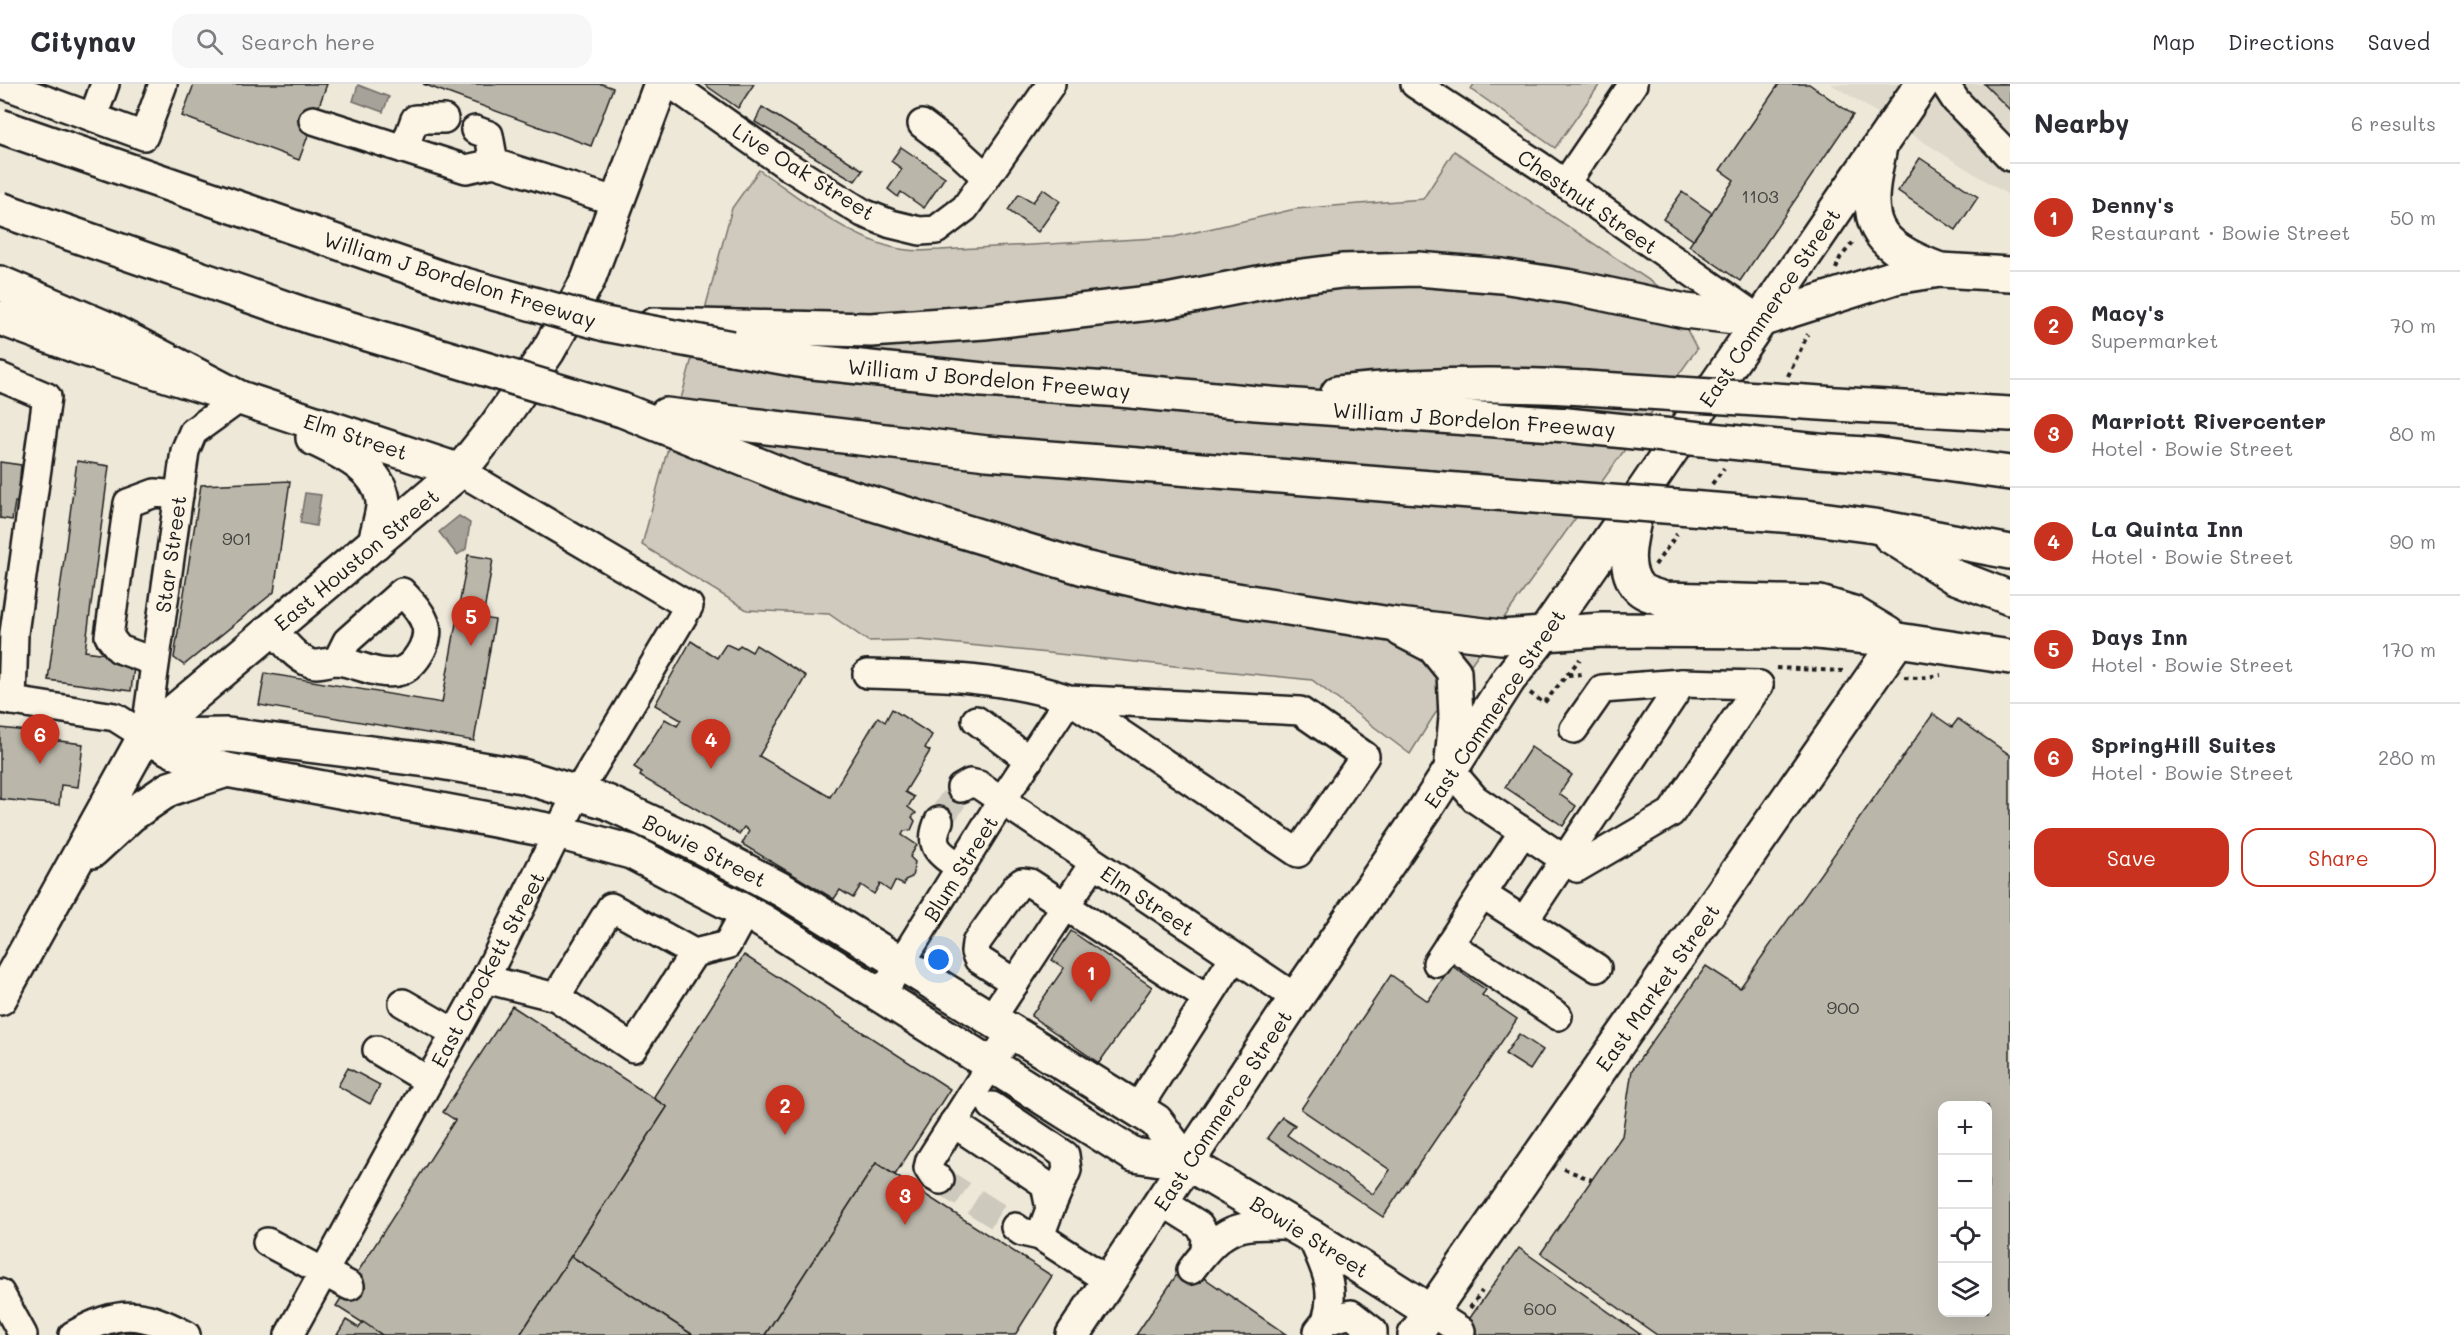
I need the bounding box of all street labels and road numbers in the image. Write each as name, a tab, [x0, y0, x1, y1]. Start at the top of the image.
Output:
street label: Live Oak Street	[728, 116, 880, 226]
street label: Chestnut Street	[1513, 143, 1663, 259]
street label: East Commerce Street	[1692, 202, 1846, 412]
street label: William J Bordelon Freeway	[320, 225, 600, 333]
street label: William J Bordelon Freeway	[847, 352, 1131, 404]
street label: William J Bordelon Freeway	[1332, 396, 1616, 442]
street label: Elm Street	[301, 407, 411, 465]
street label: East Houston Street	[268, 482, 444, 636]
street label: Star Street	[148, 494, 192, 614]
street label: East Commerce Street	[1417, 603, 1571, 813]
street label: Bowie Street	[639, 807, 771, 893]
street label: Blum Street	[917, 810, 1003, 926]
street label: Elm Street	[1096, 859, 1200, 941]
street label: East Crockett Street	[424, 867, 550, 1071]
street label: East Market Street	[1589, 898, 1725, 1076]
street label: East Commerce Street	[1147, 1004, 1297, 1216]
street label: Bowie Street	[1246, 1189, 1374, 1283]

